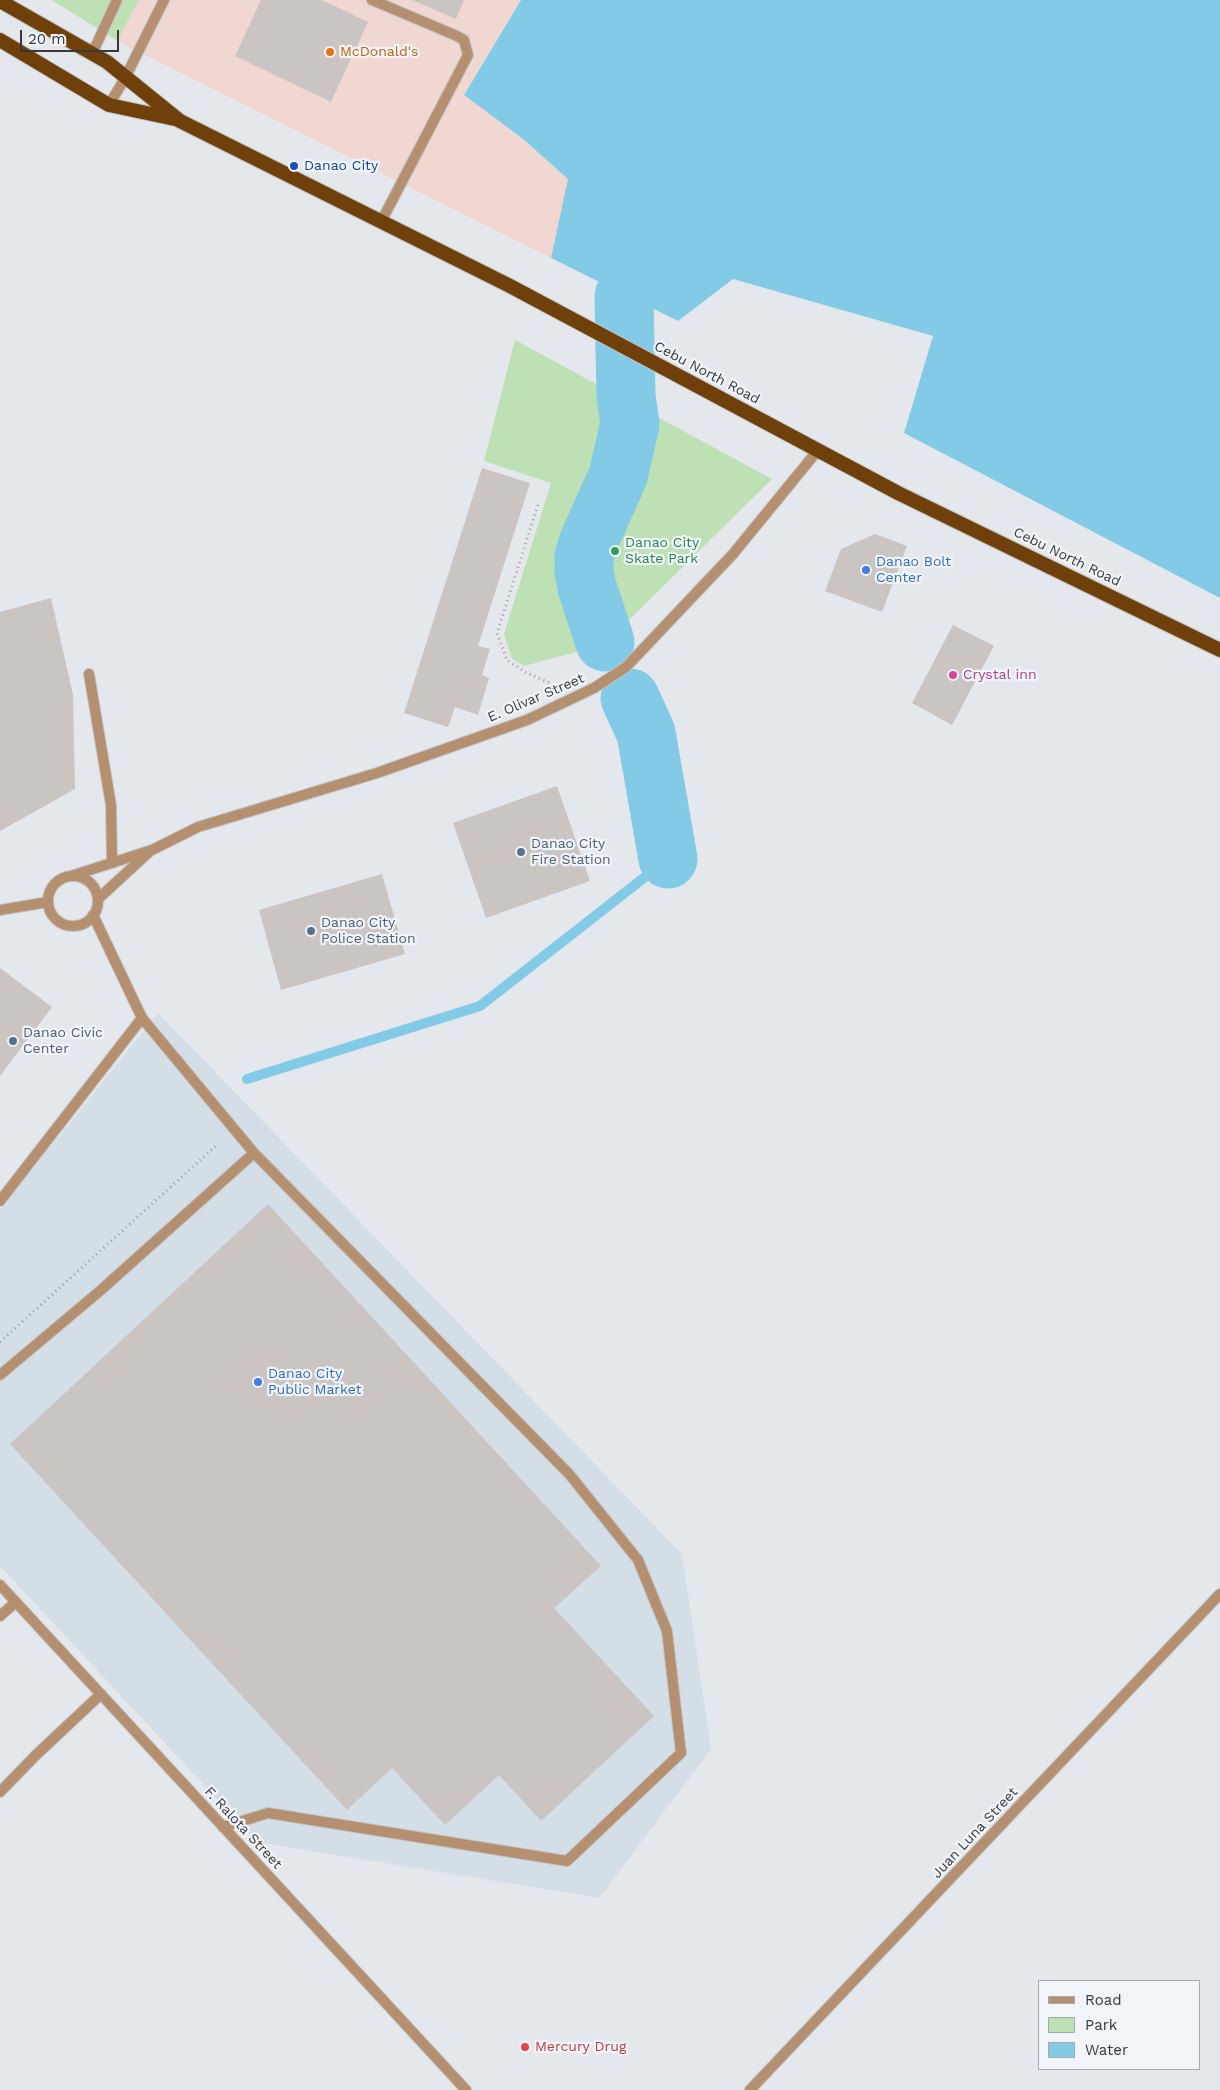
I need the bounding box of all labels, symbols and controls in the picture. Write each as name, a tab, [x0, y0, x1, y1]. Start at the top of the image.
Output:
scale bar	[22, 20, 121, 52]
text: 20 m	[28, 30, 66, 48]
place label: McDonald's	[340, 44, 418, 60]
marker: McDonald's	[324, 46, 336, 58]
place label: Danao City	[304, 158, 378, 174]
marker: Danao City	[288, 160, 300, 172]
street label: Cebu North Road	[651, 338, 763, 408]
street label: Cebu North Road	[1011, 524, 1123, 590]
place label: Danao City Skate Park	[625, 535, 699, 568]
marker: Danao City Skate Park	[609, 545, 621, 557]
place label: Danao Bolt Center	[876, 554, 951, 586]
marker: Danao Bolt Center	[860, 564, 872, 576]
place label: Crystal inn	[963, 667, 1037, 683]
marker: Crystal inn	[947, 669, 959, 681]
street label: E. Olivar Street	[485, 670, 587, 726]
place label: Danao City Fire Station	[531, 836, 611, 869]
marker: Danao City Fire Station	[515, 846, 527, 858]
place label: Danao City Police Station	[321, 915, 416, 948]
marker: Danao City Police Station	[305, 925, 317, 937]
place label: Danao Civic Center	[23, 1025, 103, 1058]
marker: Danao Civic Center	[7, 1035, 19, 1047]
place label: Danao City Public Market	[268, 1366, 362, 1398]
marker: Danao City Public Market	[252, 1376, 264, 1388]
street label: F. Ralota Street	[201, 1784, 285, 1872]
street label: Juan Luna Street	[929, 1784, 1021, 1882]
legend	[1038, 1980, 1200, 2070]
text: Road	[1085, 1991, 1122, 2009]
text: Park	[1085, 2016, 1117, 2034]
place label: Mercury Drug	[535, 2039, 626, 2055]
marker: Mercury Drug	[519, 2041, 531, 2053]
text: Water	[1085, 2041, 1128, 2059]

